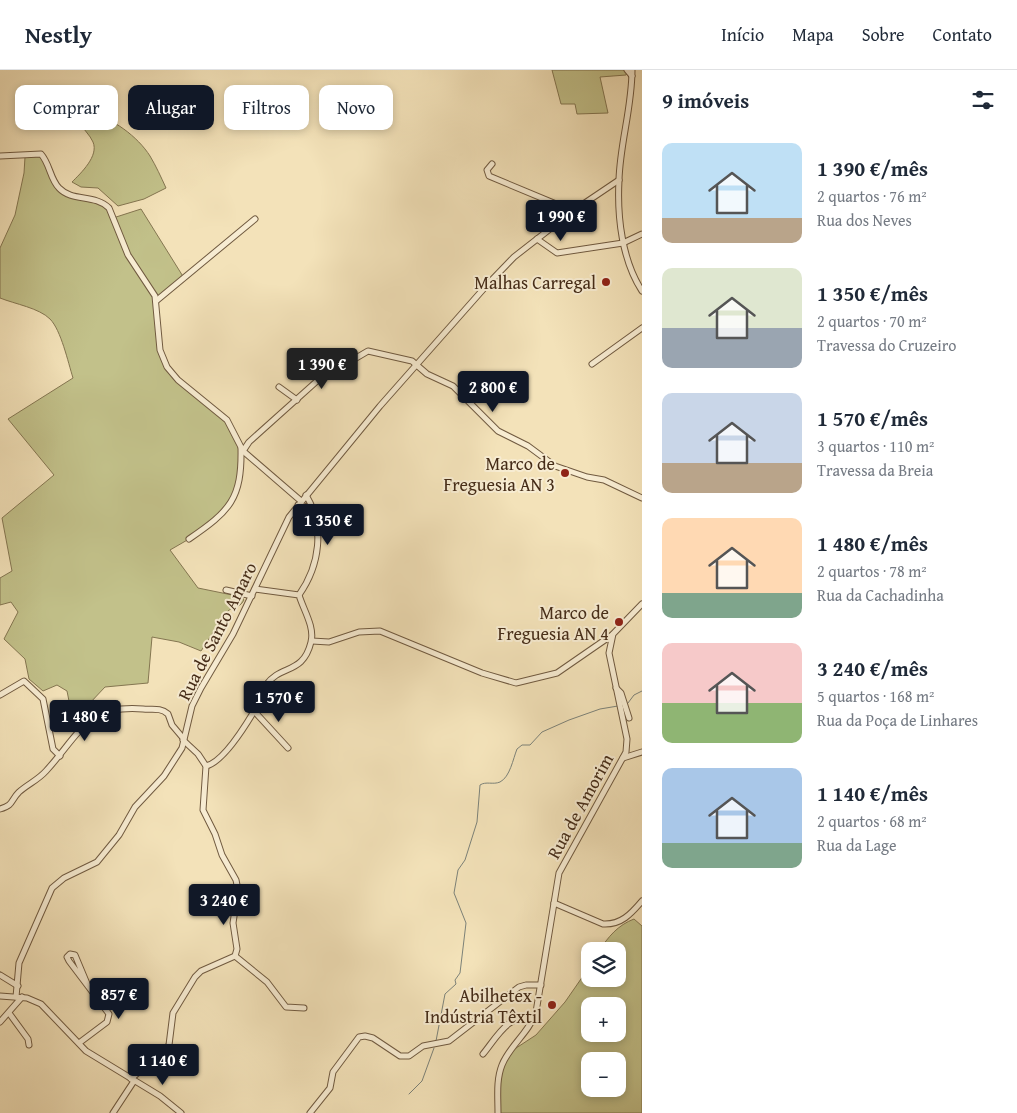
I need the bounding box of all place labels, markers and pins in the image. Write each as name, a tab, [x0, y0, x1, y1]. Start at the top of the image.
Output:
pin: 1 990 €	[515, 200, 607, 242]
place label: Malhas Carregal	[474, 269, 596, 296]
marker: Malhas Carregal	[600, 276, 612, 288]
pin: 1 390 €	[276, 348, 368, 390]
pin: 2 800 €	[447, 370, 539, 413]
place label: Marco de Freguesia AN 3	[444, 450, 555, 498]
marker: Marco de Freguesia AN 3	[559, 467, 571, 479]
pin: 1 350 €	[282, 504, 374, 546]
place label: Marco de Freguesia AN 4	[498, 599, 609, 647]
marker: Marco de Freguesia AN 4	[613, 616, 625, 628]
pin: 1 570 €	[233, 680, 325, 723]
pin: 1 480 €	[39, 700, 131, 742]
pin: 3 240 €	[178, 884, 270, 926]
pin: 857 €	[84, 978, 154, 1020]
place label: Abilhetex - Indústria Têxtil	[424, 982, 542, 1030]
marker: Abilhetex - Indústria Têxtil	[546, 999, 558, 1011]
pin: 1 140 €	[117, 1044, 209, 1086]

